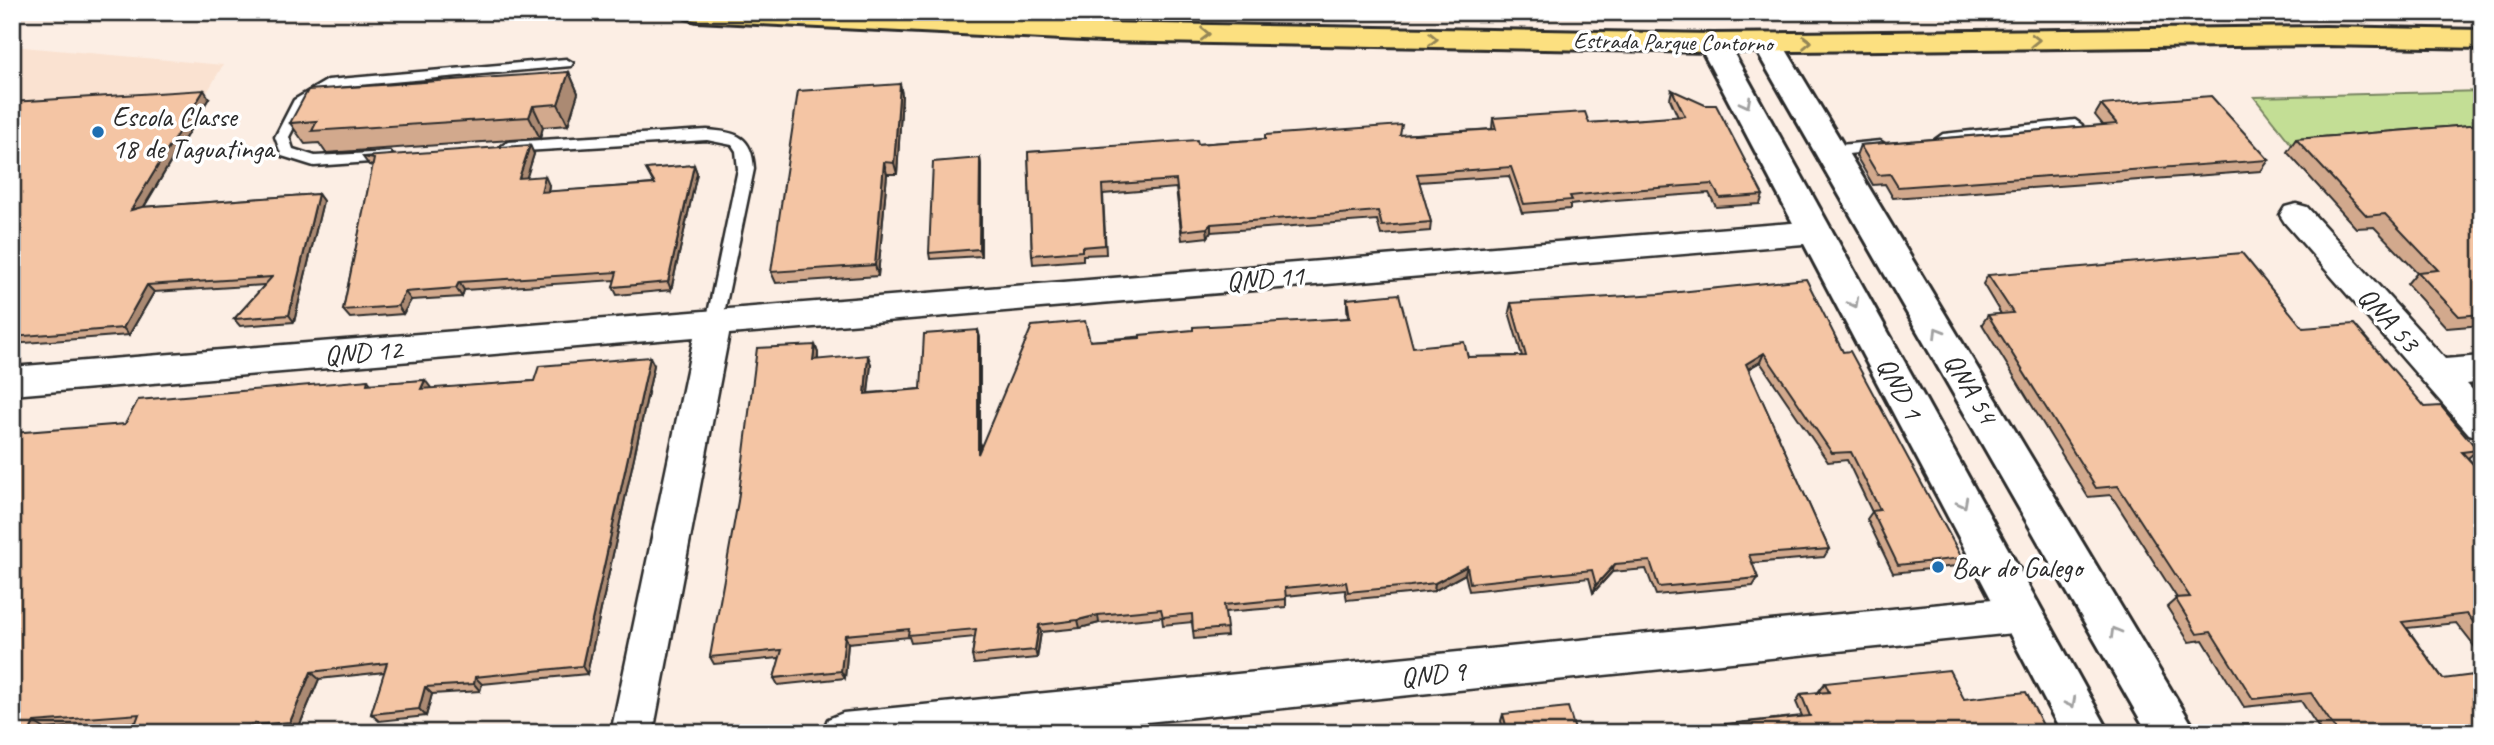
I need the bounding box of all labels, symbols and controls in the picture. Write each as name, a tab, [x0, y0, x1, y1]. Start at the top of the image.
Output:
one-way arrow	[1201, 26, 1211, 42]
street label: Estrada Parque Contorno	[1573, 26, 1776, 58]
one-way arrow	[1428, 31, 1439, 46]
one-way arrow	[2030, 32, 2041, 48]
one-way arrow	[1802, 35, 1813, 50]
one-way arrow	[1738, 96, 1751, 108]
place label: Escola Classe 18 de Taguatinga	[112, 99, 276, 166]
marker: Escola Classe 18 de Taguatinga	[90, 124, 106, 140]
street label: QND 11	[1225, 257, 1307, 299]
street label: QNA 53	[2351, 279, 2429, 361]
one-way arrow	[1846, 296, 1859, 309]
one-way arrow	[1933, 327, 1946, 340]
street label: QND 12	[323, 331, 406, 373]
street label: QNA 54	[1936, 346, 2007, 432]
street label: QND 1	[1869, 351, 1931, 426]
one-way arrow	[1954, 496, 1968, 509]
place label: Bar do Galego	[1952, 550, 2085, 585]
marker: Bar do Galego	[1930, 559, 1946, 575]
one-way arrow	[2110, 626, 2123, 639]
street label: QND 9	[1399, 653, 1470, 695]
one-way arrow	[2063, 696, 2076, 709]

